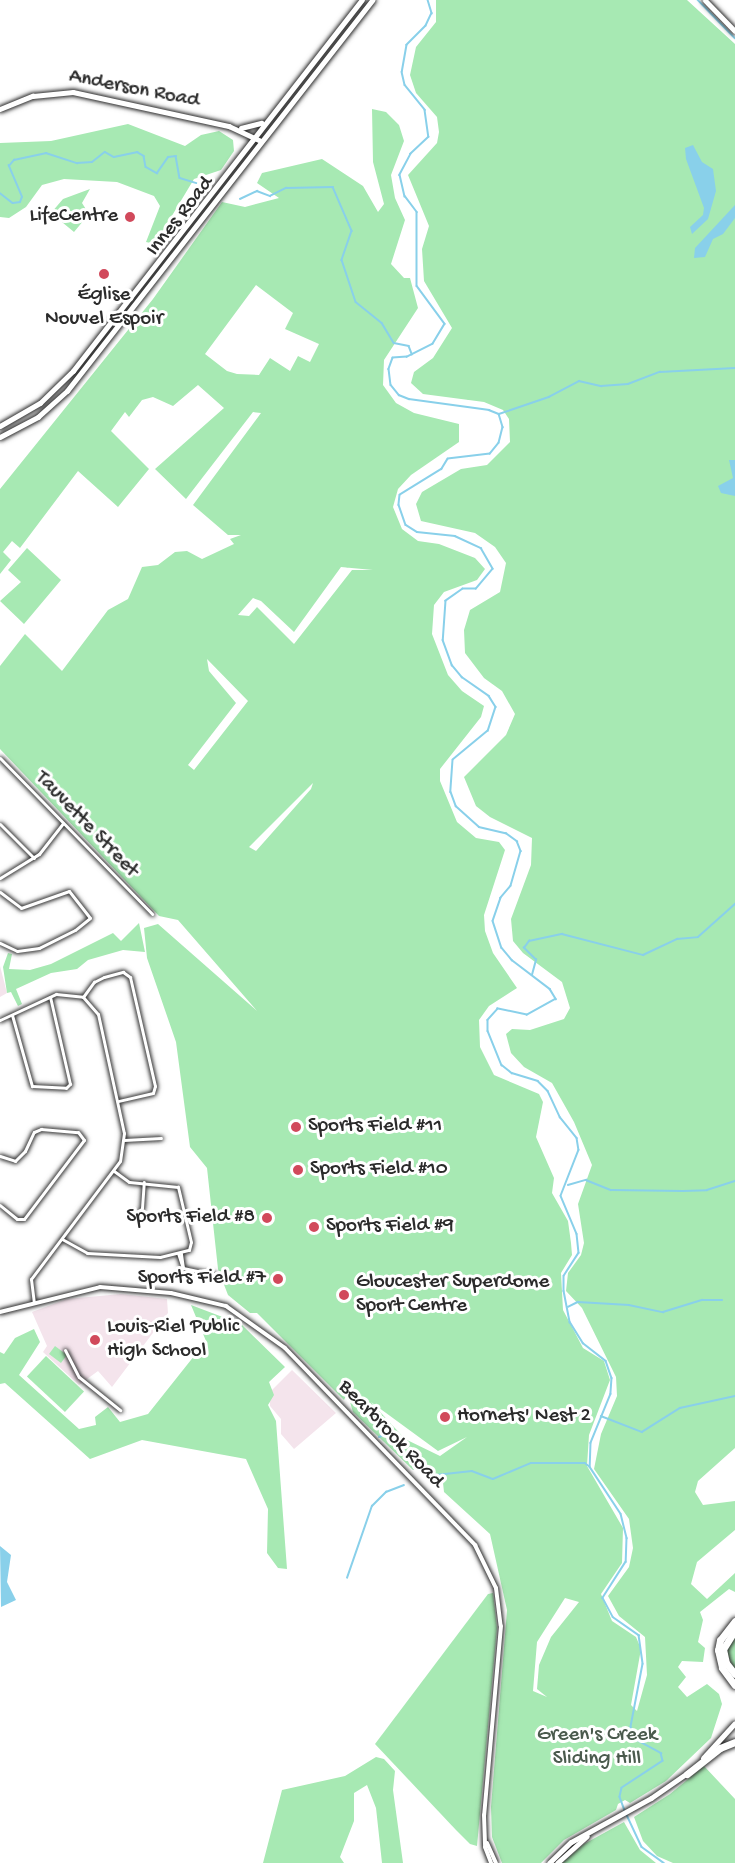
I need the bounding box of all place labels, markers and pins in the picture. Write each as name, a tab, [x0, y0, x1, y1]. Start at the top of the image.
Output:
place label: LifeCentre	[29, 204, 118, 230]
marker: LifeCentre	[123, 210, 137, 224]
marker: Église Nouvel Espoir	[97, 267, 111, 281]
place label: Église Nouvel Espoir	[45, 283, 163, 333]
place label: Sports Field #11	[308, 1114, 442, 1140]
marker: Sports Field #11	[289, 1120, 303, 1134]
place label: Sports Field #10	[310, 1157, 448, 1183]
marker: Sports Field #10	[291, 1163, 305, 1177]
place label: Sports Field #8	[126, 1205, 255, 1231]
marker: Sports Field #8	[260, 1211, 274, 1225]
place label: Sports Field #9	[326, 1214, 454, 1240]
marker: Sports Field #9	[307, 1220, 321, 1234]
place label: Sports Field #7	[138, 1266, 266, 1292]
place label: Gloucester Superdome Sport Centre	[356, 1270, 549, 1320]
marker: Sports Field #7	[271, 1272, 285, 1286]
marker: Gloucester Superdome Sport Centre	[337, 1288, 351, 1302]
place label: Louis-Riel Public High School	[107, 1315, 239, 1365]
marker: Louis-Riel Public High School	[88, 1333, 102, 1347]
place label: Hornets' Nest 2	[457, 1404, 591, 1430]
marker: Hornets' Nest 2	[438, 1410, 452, 1424]

